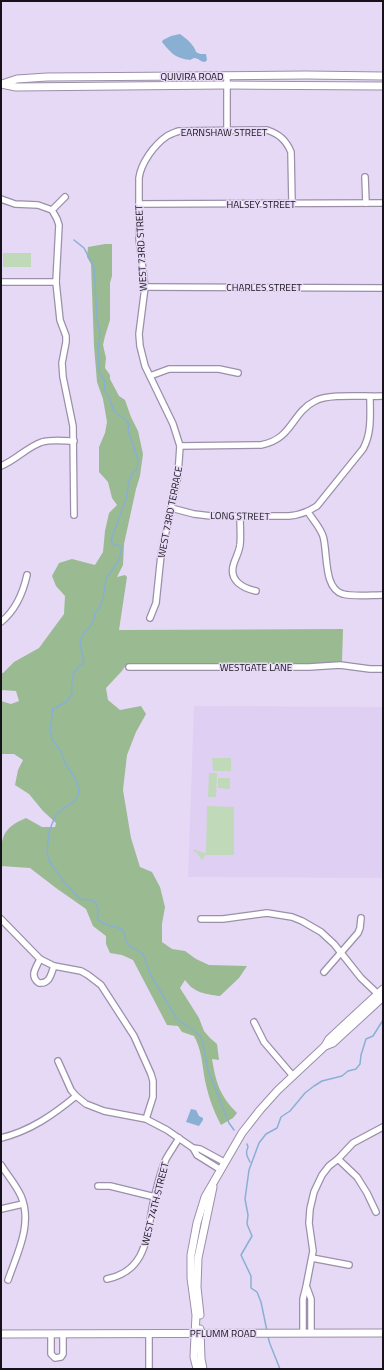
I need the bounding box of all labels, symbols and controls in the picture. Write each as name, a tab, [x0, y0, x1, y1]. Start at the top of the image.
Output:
street label: QUIVIRA ROAD	[160, 69, 224, 84]
street label: EARNSHAW STREET	[181, 125, 268, 140]
street label: HALSEY STREET	[226, 197, 296, 212]
street label: WEST 73RD STREET	[131, 204, 151, 292]
street label: CHARLES STREET	[226, 280, 302, 295]
street label: WEST 73RD TERRACE	[154, 464, 186, 559]
street label: LONG STREET	[210, 508, 271, 524]
street label: WESTGATE LANE	[220, 660, 293, 675]
street label: WEST 74TH STREET	[137, 1160, 173, 1247]
street label: PFLUMM ROAD	[190, 1326, 256, 1341]

